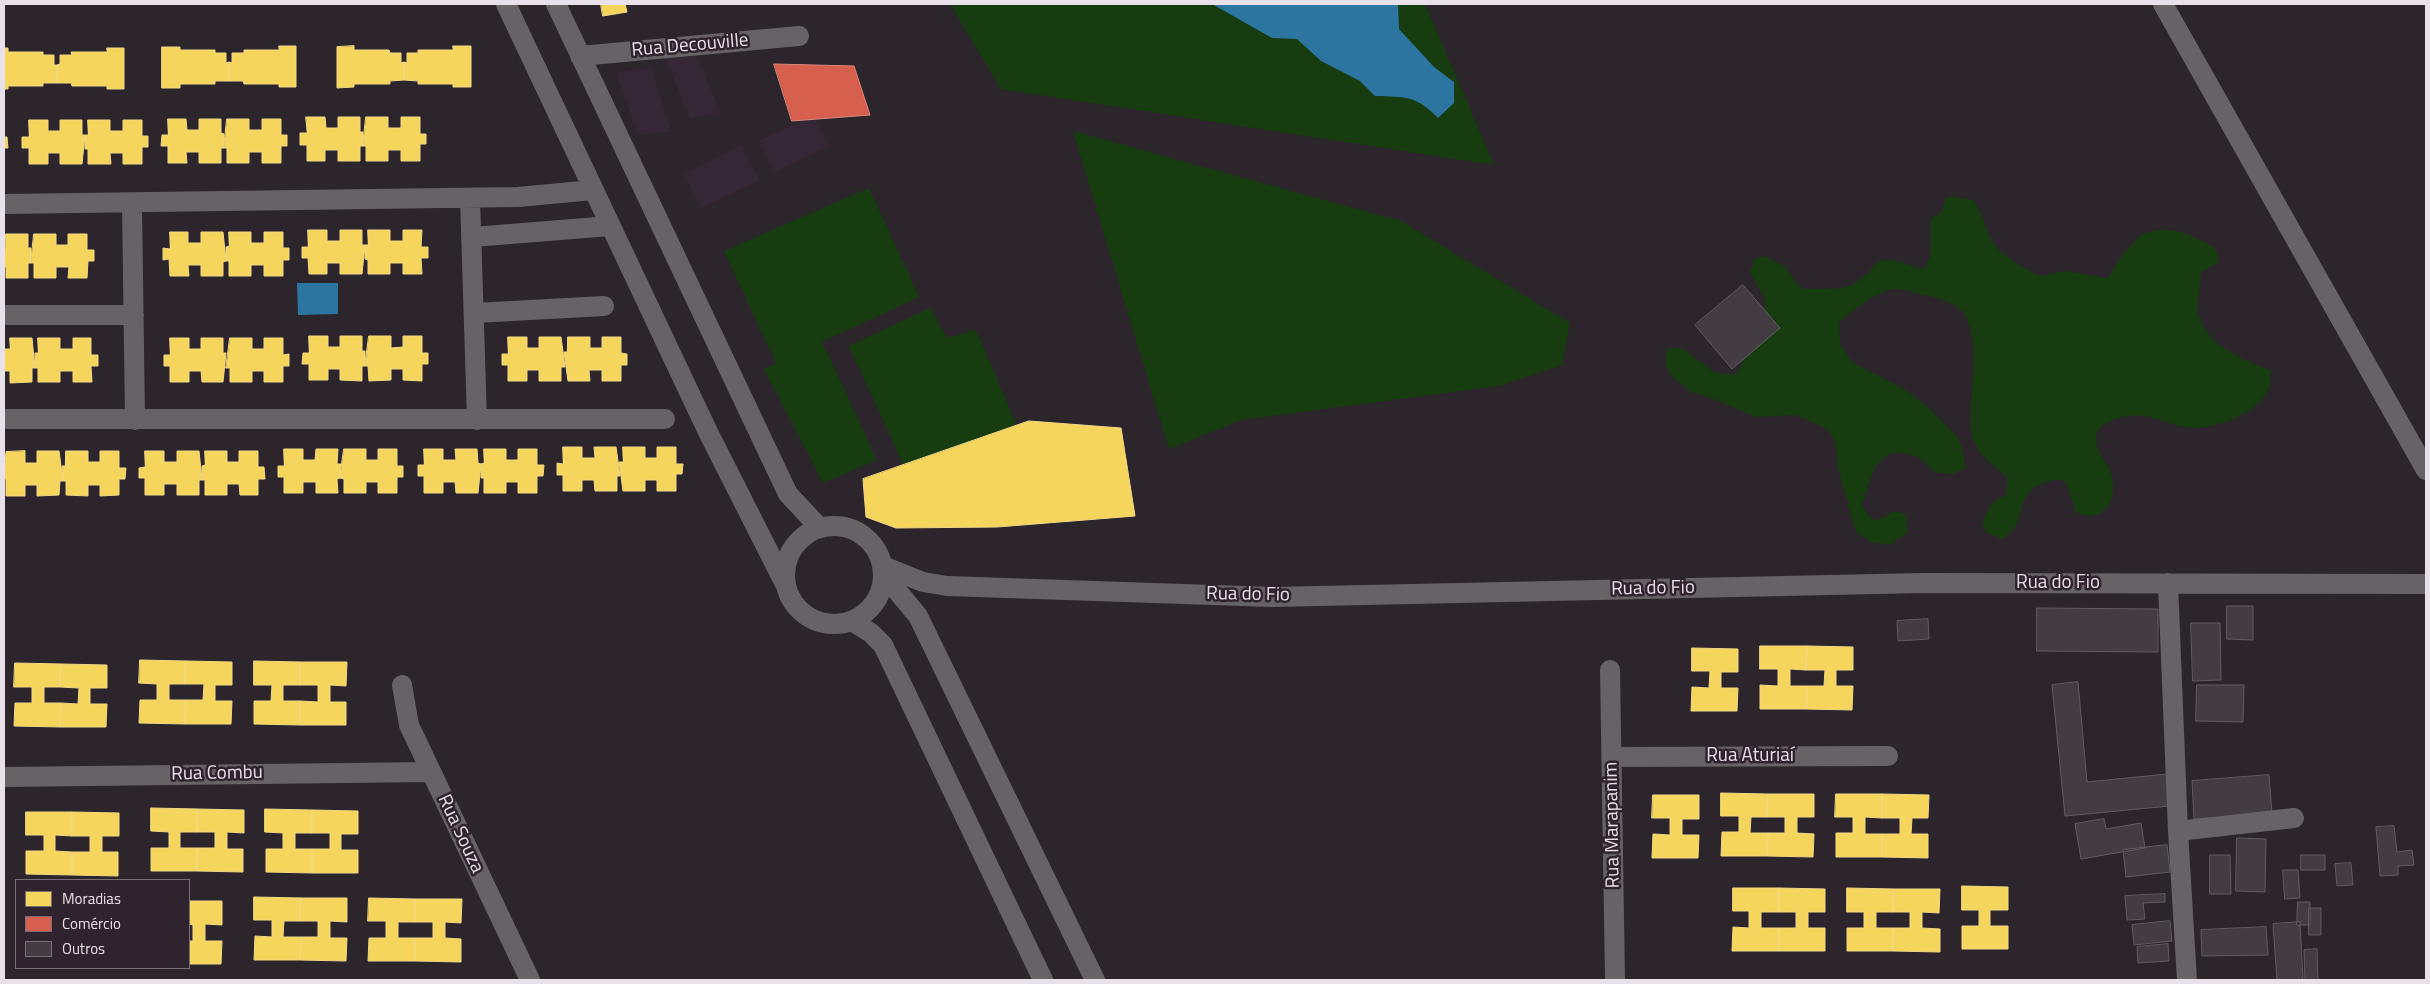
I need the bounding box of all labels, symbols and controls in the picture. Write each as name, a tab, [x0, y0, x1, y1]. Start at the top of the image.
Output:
street label: Rua Decouville	[631, 30, 749, 62]
street label: Rua do Fio	[2016, 572, 2100, 594]
street label: Rua do Fio	[1611, 577, 1695, 601]
street label: Rua do Fio	[1206, 583, 1290, 607]
street label: Rua Aturiaí	[1706, 745, 1794, 767]
street label: Rua Marapanim	[1600, 761, 1626, 889]
street label: Rua Combu	[171, 762, 263, 786]
street label: Rua Souza	[432, 791, 488, 877]
legend	[15, 879, 190, 969]
text: Moradias	[62, 887, 121, 910]
text: Comércio	[62, 912, 121, 935]
text: Outros	[62, 937, 105, 960]

